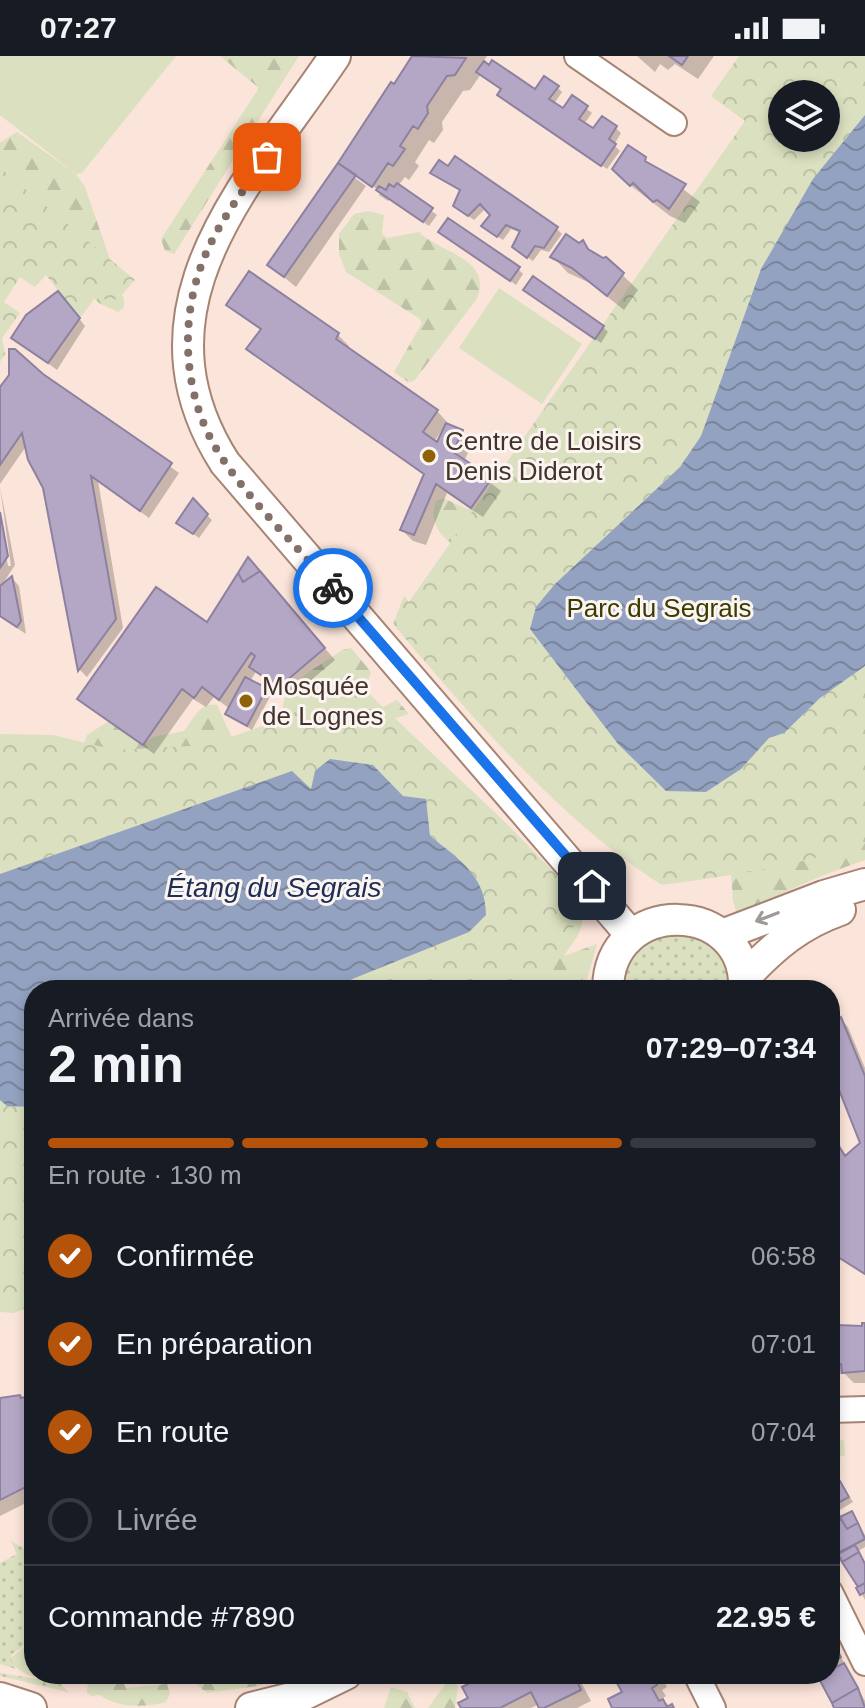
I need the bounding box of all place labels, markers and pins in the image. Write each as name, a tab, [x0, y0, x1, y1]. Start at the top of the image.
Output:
pin	[233, 123, 301, 191]
place label: Centre de Loisirs Denis Diderot	[445, 426, 642, 486]
marker: Centre de Loisirs Denis Diderot	[420, 447, 438, 465]
place label: Mosquée de Lognes	[262, 671, 383, 731]
marker: Mosquée de Lognes	[237, 692, 255, 710]
pin	[558, 852, 626, 920]

